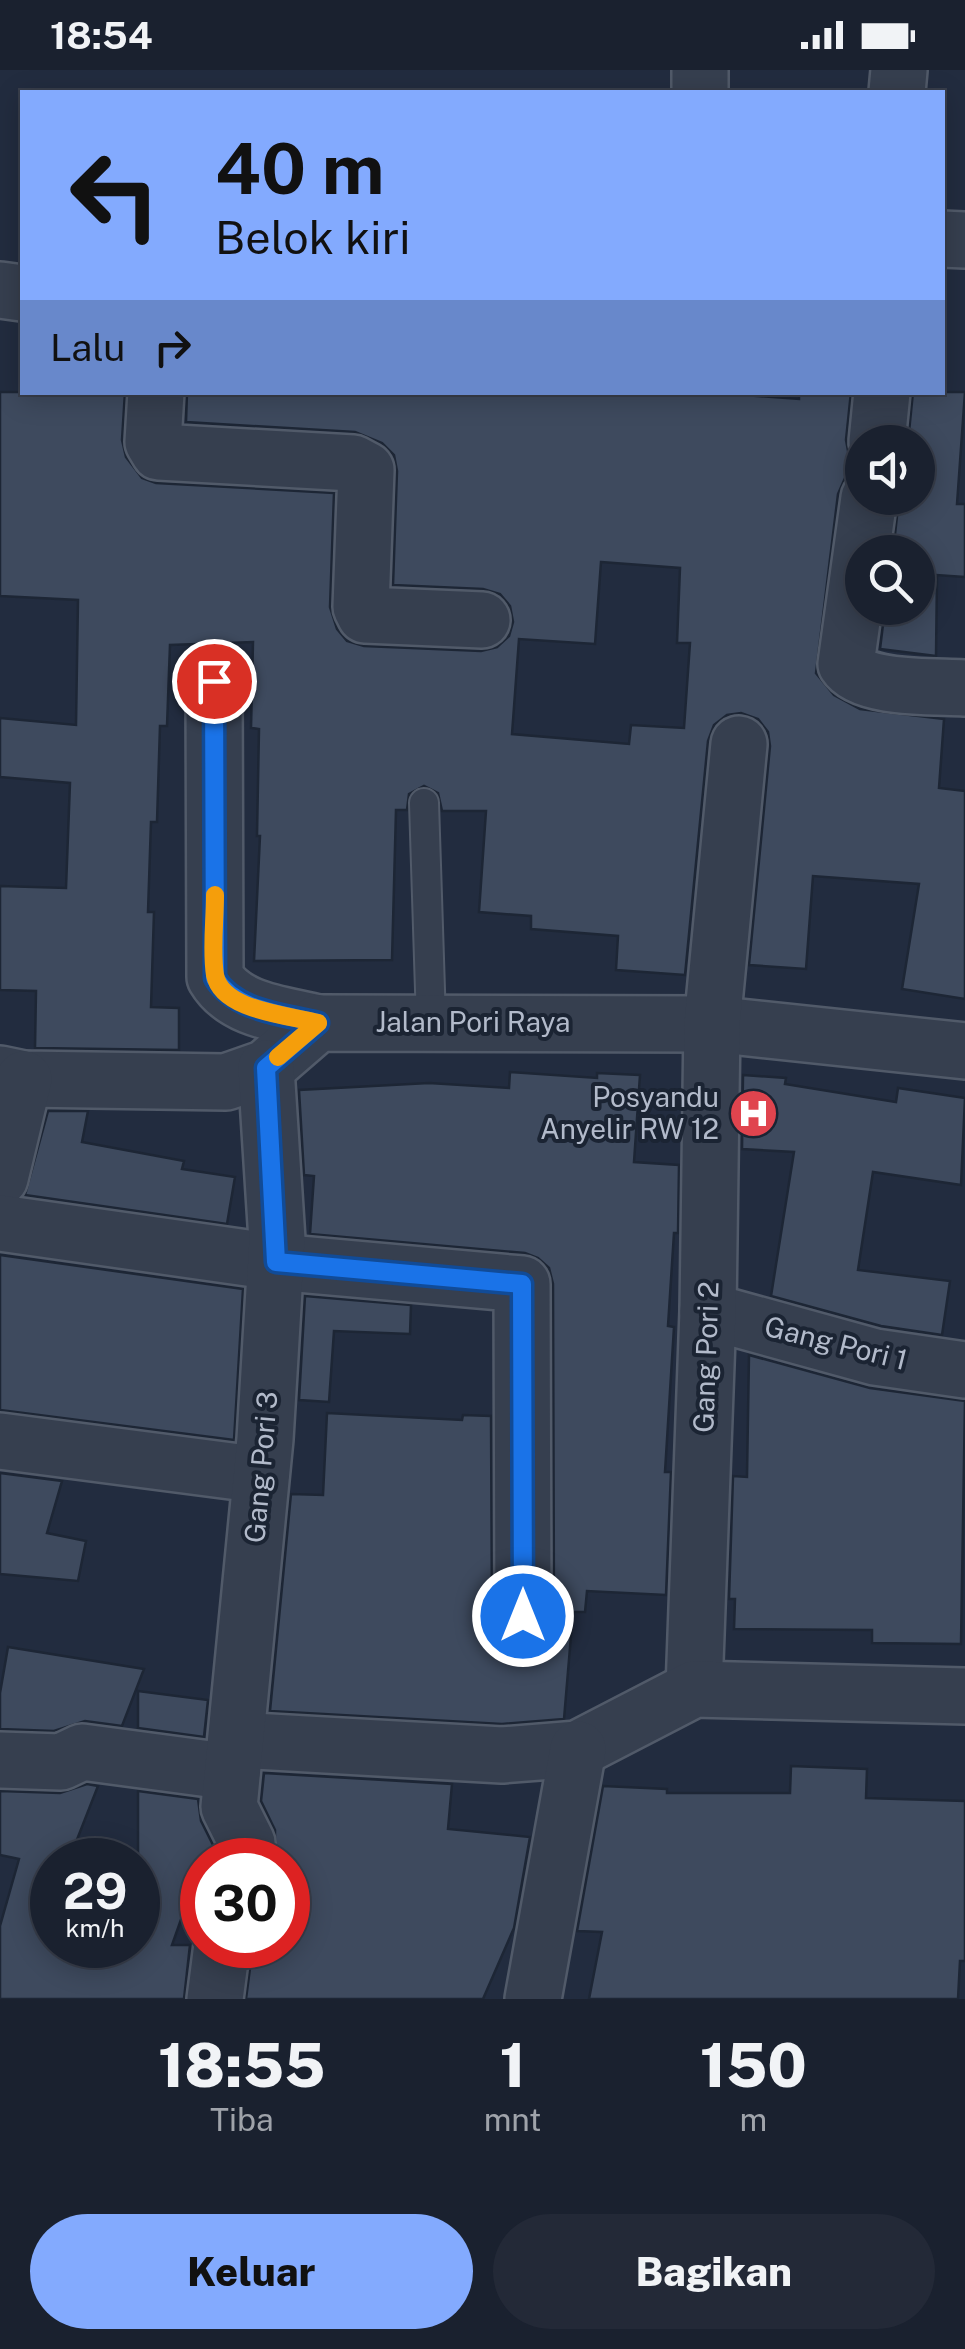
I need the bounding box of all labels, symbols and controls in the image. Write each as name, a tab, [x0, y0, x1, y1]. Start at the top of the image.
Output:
text: 18:54	[50, 13, 153, 58]
text: 40 m	[215, 127, 385, 210]
icon: left	[50, 130, 180, 260]
text: Belok kiri	[215, 211, 410, 264]
icon: right	[145, 320, 200, 375]
text: Lalu	[50, 325, 125, 370]
map controls	[845, 425, 935, 625]
button: sound	[845, 425, 935, 515]
button: search	[845, 535, 935, 625]
pin	[172, 639, 257, 724]
icon: arrive	[187, 654, 242, 709]
street label: Jalan Pori Raya	[375, 1005, 571, 1038]
place label: Posyandu Anyelir RW 12	[540, 1080, 719, 1145]
hospital icon: Posyandu Anyelir RW 12	[728, 1087, 780, 1139]
street label: Gang Pori 2	[686, 1281, 725, 1433]
street label: Gang Pori 1	[761, 1309, 911, 1376]
street label: Gang Pori 3	[237, 1390, 284, 1544]
position arrow	[471, 1564, 575, 1668]
speed limit sign: 30	[180, 1838, 310, 1968]
text: 29	[63, 1861, 127, 1920]
text: km/h	[66, 1913, 124, 1943]
text: 18:55	[158, 2030, 326, 2101]
text: 1	[499, 2030, 526, 2101]
text: 150	[700, 2030, 807, 2101]
text: Tiba	[210, 2101, 274, 2138]
text: mnt	[484, 2101, 542, 2138]
text: m	[739, 2101, 767, 2138]
button: Keluar	[30, 2214, 473, 2329]
button: Bagikan	[493, 2214, 935, 2329]

